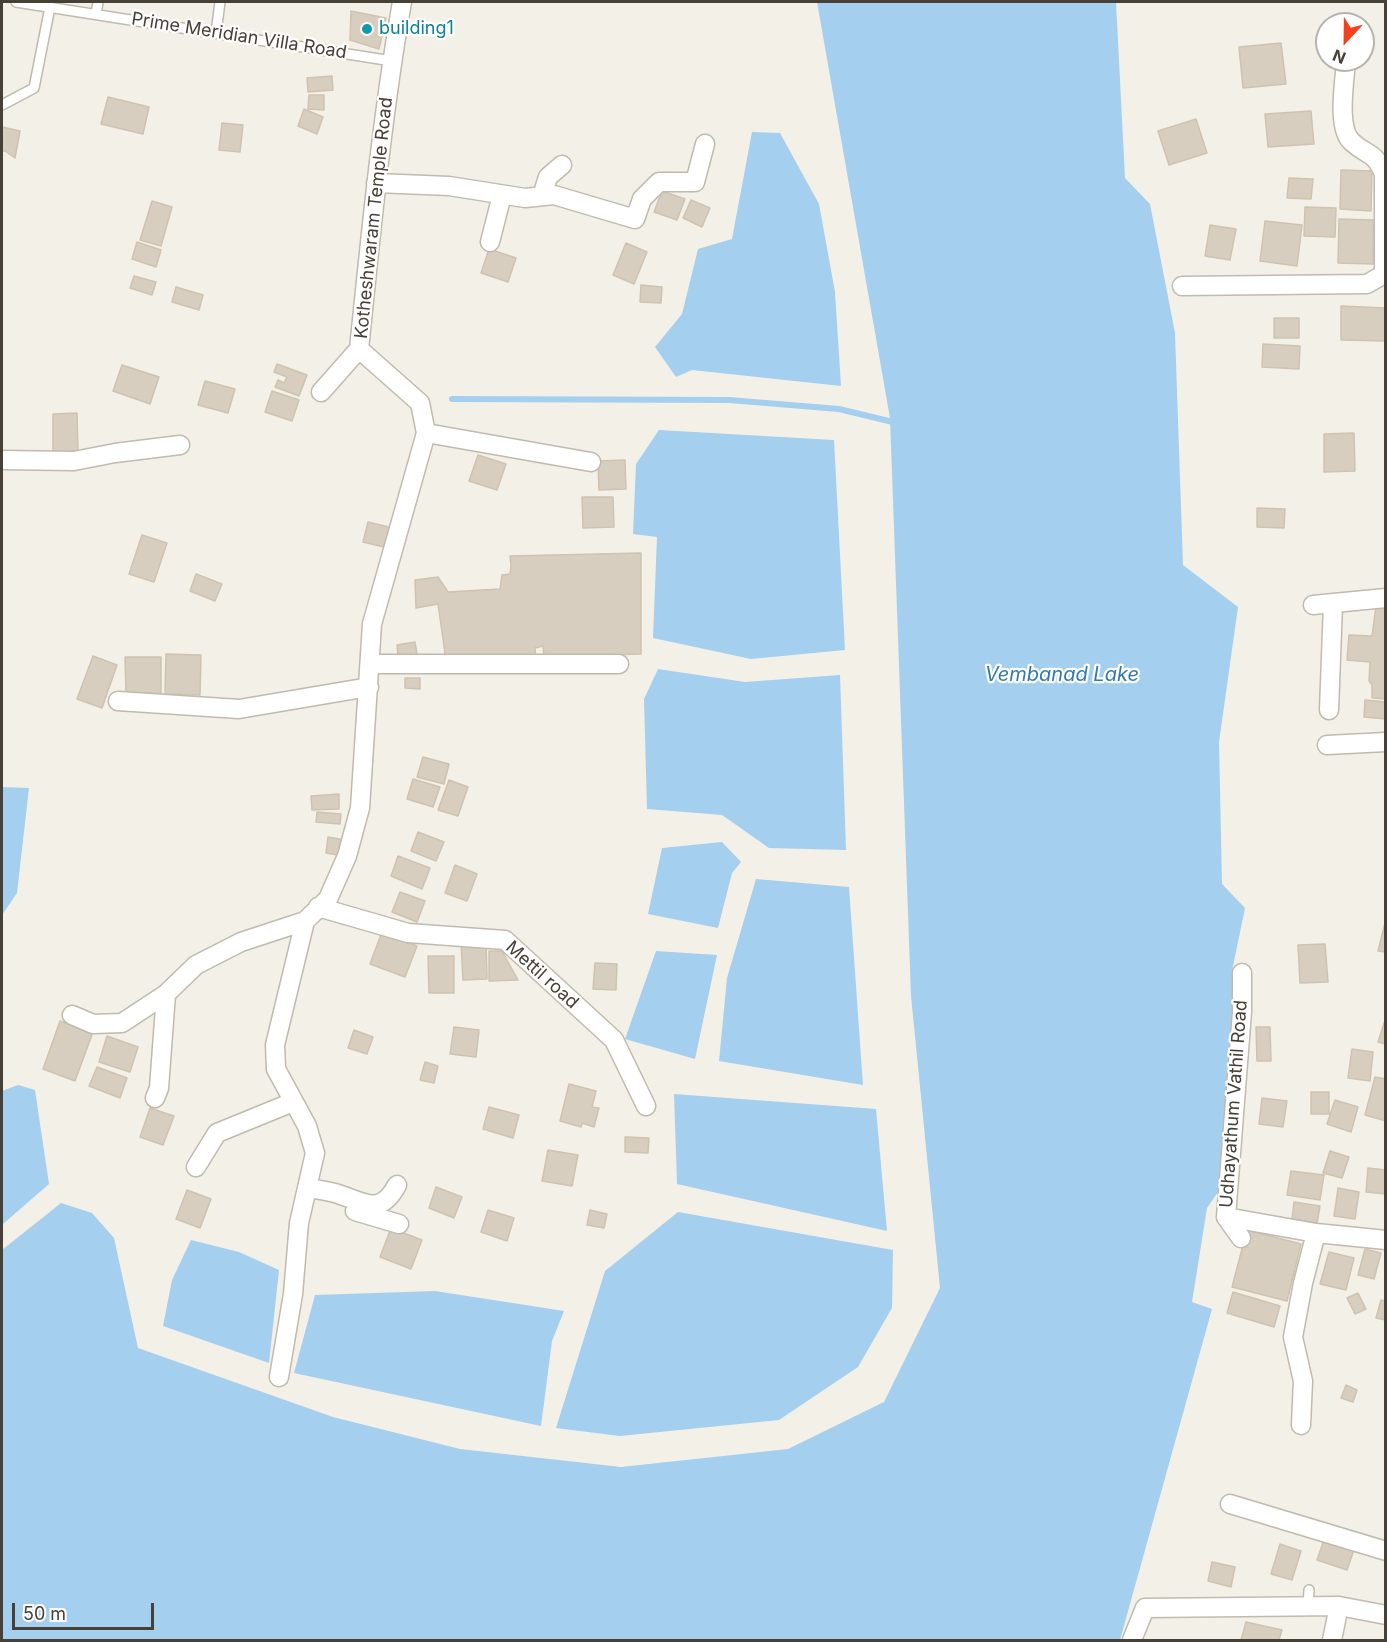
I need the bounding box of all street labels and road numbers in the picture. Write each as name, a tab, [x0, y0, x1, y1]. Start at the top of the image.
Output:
street label: Prime Meridian Villa Road	[130, 8, 348, 64]
street label: Kotheshwaram Temple Road	[351, 96, 397, 340]
street label: Mettil road	[501, 937, 583, 1013]
street label: Udhayathum Vathil Road	[1216, 999, 1252, 1209]

